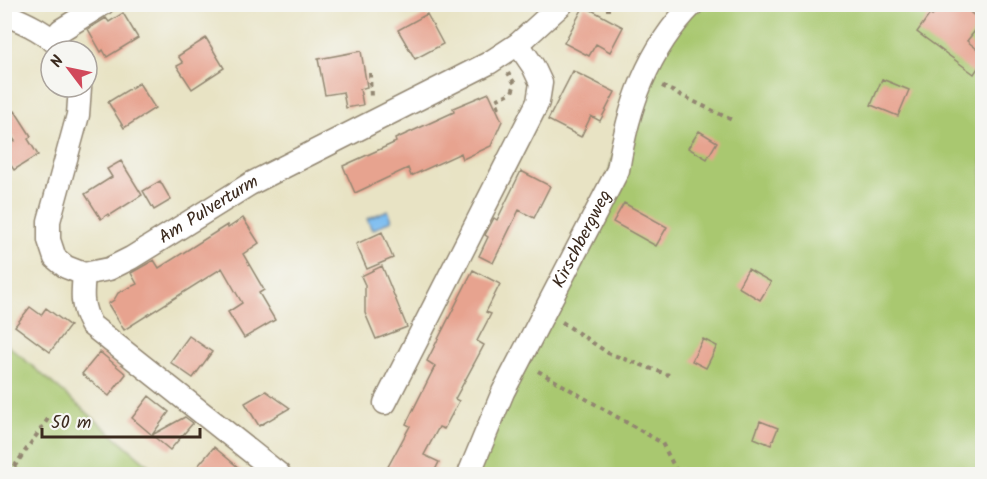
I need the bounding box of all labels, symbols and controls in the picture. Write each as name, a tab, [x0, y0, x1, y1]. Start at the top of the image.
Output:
north arrow	[39, 39, 99, 99]
text: N	[44, 51, 71, 73]
street label: Am Pulverturm	[153, 168, 264, 252]
street label: Kirschbergweg	[545, 185, 620, 293]
scale bar	[42, 401, 200, 439]
text: 50 m	[51, 409, 91, 438]

